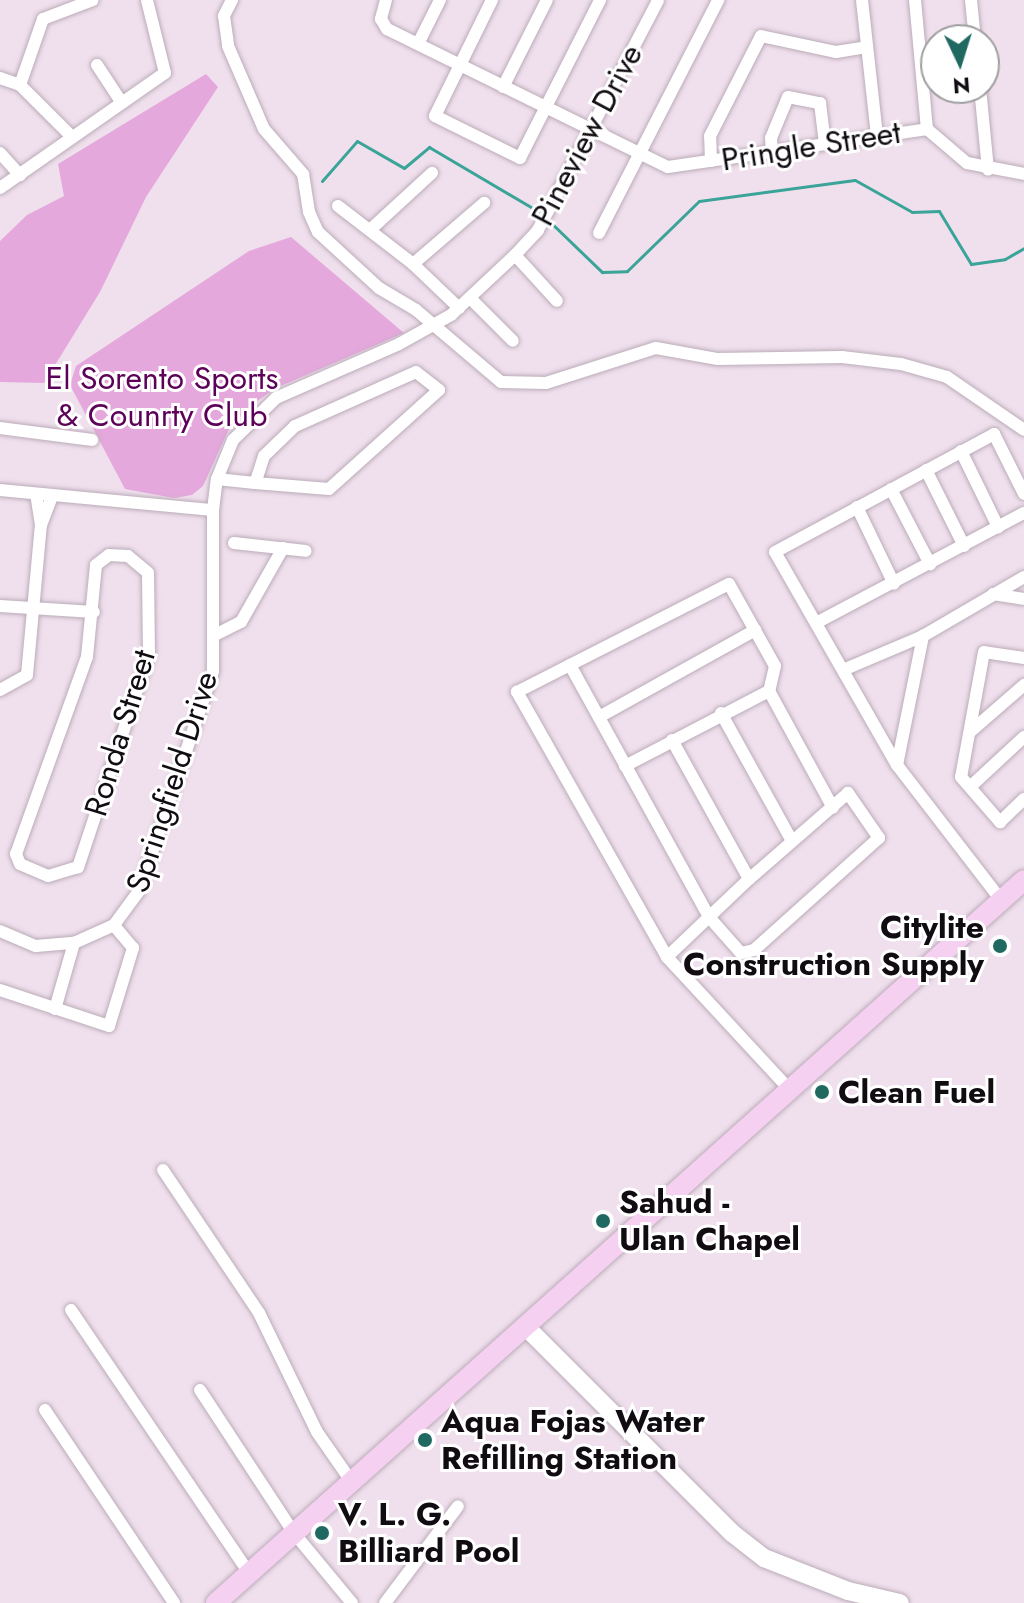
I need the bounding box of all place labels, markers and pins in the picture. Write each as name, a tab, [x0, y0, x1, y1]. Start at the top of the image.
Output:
place label: Citylite Construction Supply	[683, 909, 984, 984]
marker: Citylite Construction Supply	[991, 937, 1009, 955]
place label: Clean Fuel	[838, 1073, 995, 1111]
marker: Clean Fuel	[813, 1083, 831, 1101]
place label: Sahud - Ulan Chapel	[619, 1184, 800, 1259]
marker: Sahud - Ulan Chapel	[594, 1212, 612, 1230]
place label: Aqua Fojas Water Refilling Station	[441, 1403, 705, 1478]
marker: Aqua Fojas Water Refilling Station	[416, 1431, 434, 1449]
place label: V. L. G. Billiard Pool	[338, 1496, 519, 1571]
marker: V. L. G. Billiard Pool	[313, 1524, 331, 1542]

